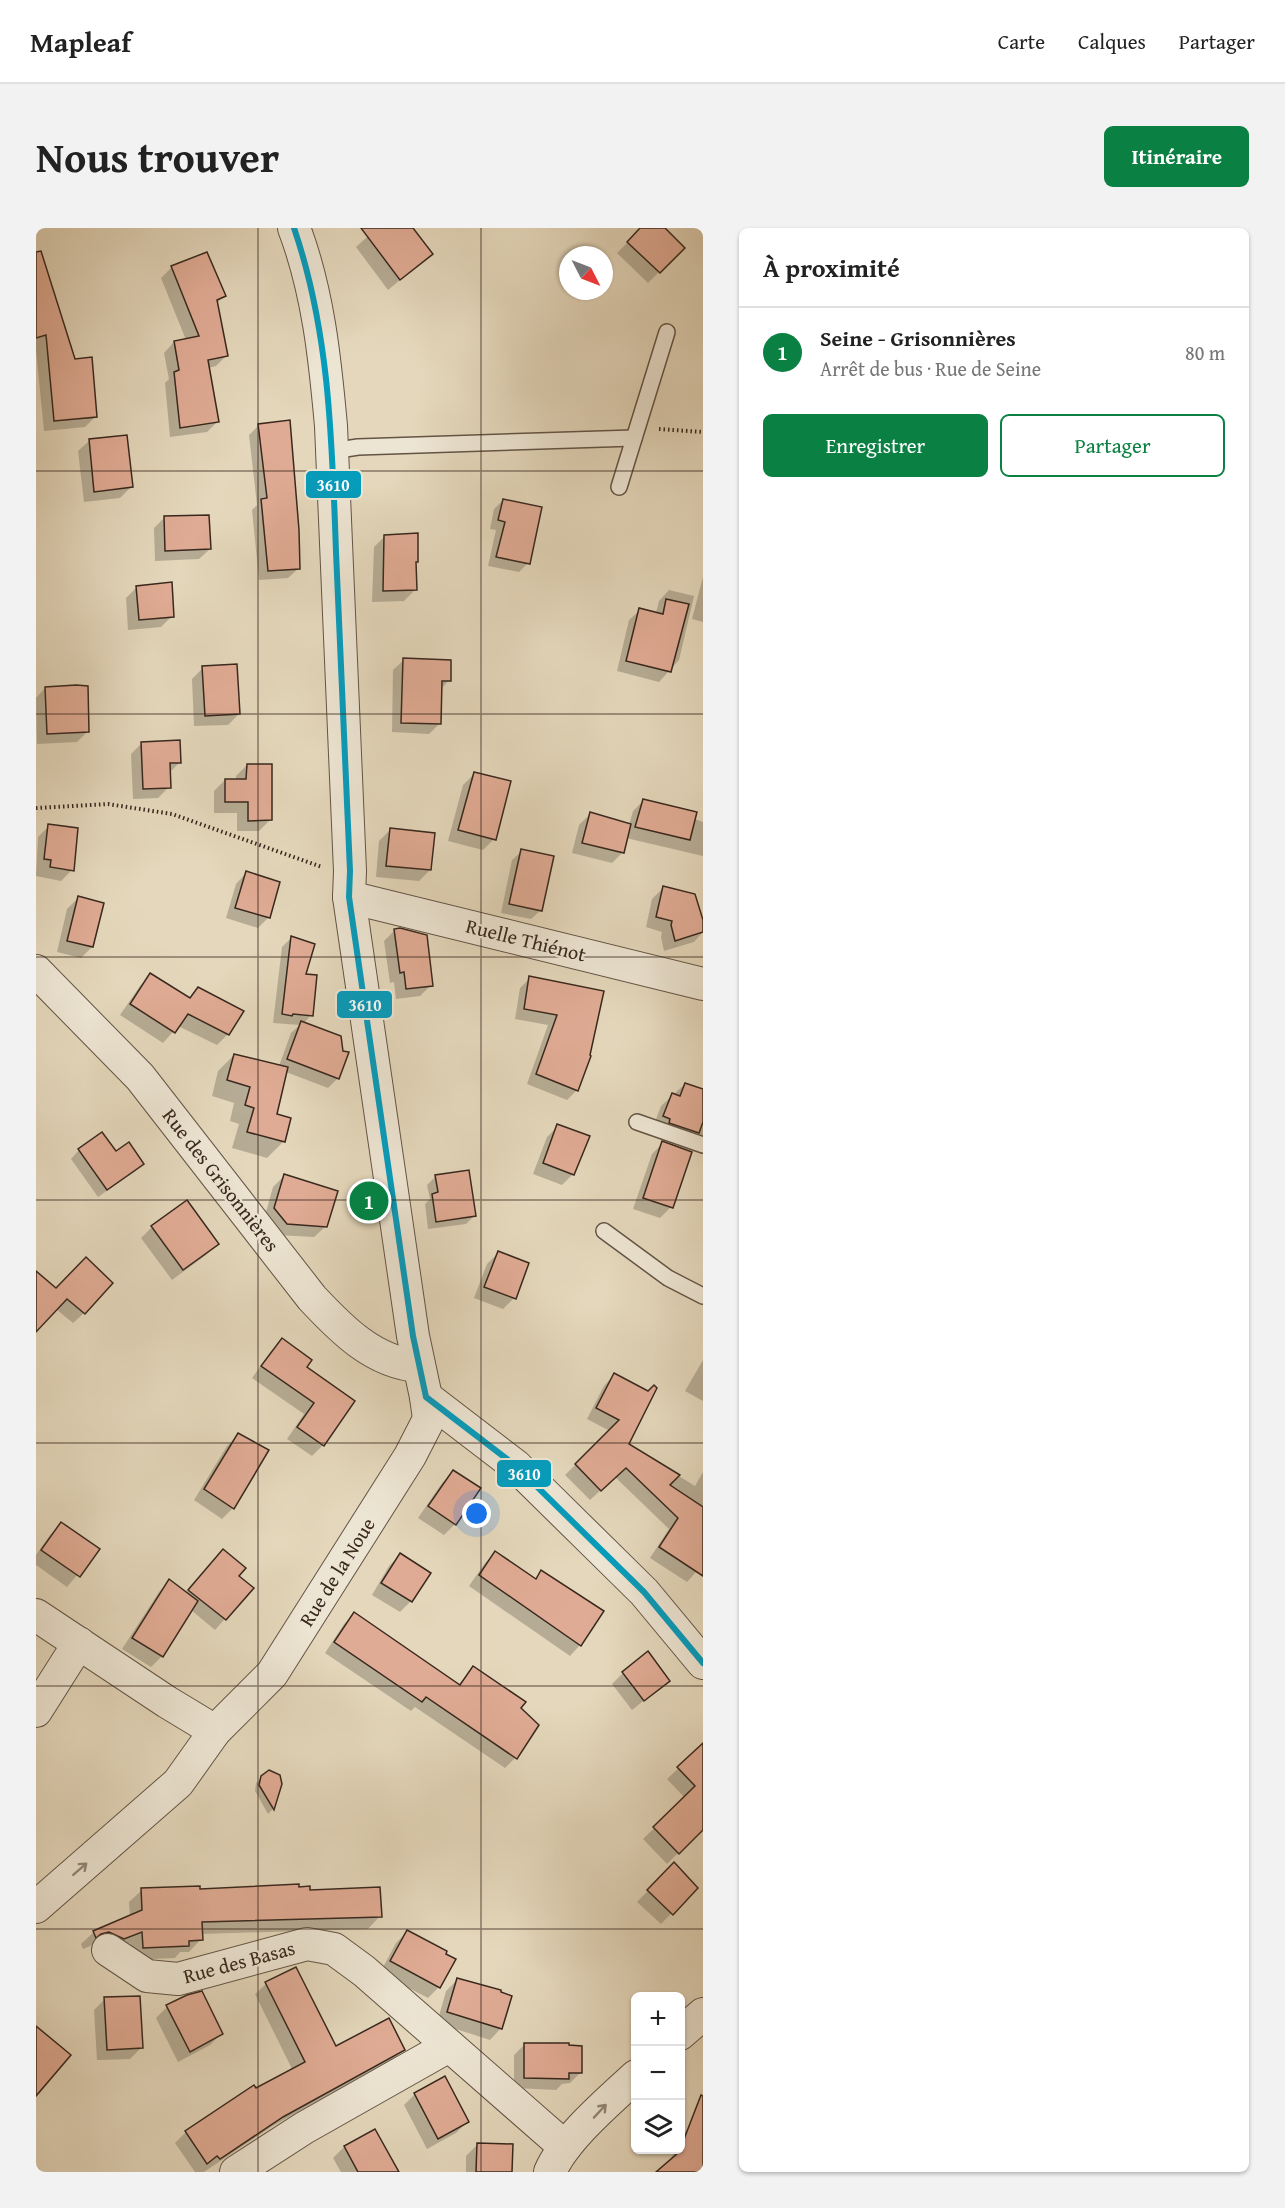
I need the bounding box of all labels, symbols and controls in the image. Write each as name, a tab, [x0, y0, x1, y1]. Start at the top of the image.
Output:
text: Mapleaf	[30, 21, 131, 62]
text: Carte	[998, 26, 1045, 57]
text: Calques	[1078, 26, 1146, 57]
text: Partager	[1179, 26, 1255, 57]
text: Nous trouver	[36, 126, 279, 187]
button: Itinéraire	[1104, 126, 1249, 187]
north arrow	[559, 246, 613, 300]
text: À proximité	[763, 248, 900, 287]
text: Seine - Grisonnières	[820, 322, 1016, 354]
text: 1	[777, 338, 788, 367]
text: 80 m	[1185, 338, 1225, 367]
text: Arrêt de bus · Rue de Seine	[820, 354, 1041, 383]
button: Enregistrer	[763, 414, 988, 477]
button: Partager	[1000, 414, 1225, 477]
line badge: 3610	[305, 470, 362, 499]
text: 3610	[316, 473, 350, 497]
street label: Ruelle Thiénot	[463, 911, 589, 968]
line badge: 3610	[336, 990, 393, 1019]
text: 3610	[348, 993, 382, 1017]
street label: Rue des Grisonnières	[156, 1102, 287, 1258]
pin: 1	[350, 1178, 388, 1224]
line badge: 3610	[496, 1459, 552, 1488]
text: 3610	[507, 1462, 541, 1486]
your location	[462, 1499, 491, 1528]
street label: Rue de la Noue	[292, 1512, 382, 1632]
one-way arrow	[72, 1862, 87, 1876]
street label: Rue des Basas	[180, 1933, 298, 1990]
map controls	[631, 1992, 685, 2154]
button: +	[631, 1992, 685, 2046]
button: −	[631, 2046, 685, 2100]
button: layers	[631, 2100, 685, 2154]
one-way arrow	[593, 2103, 607, 2118]

